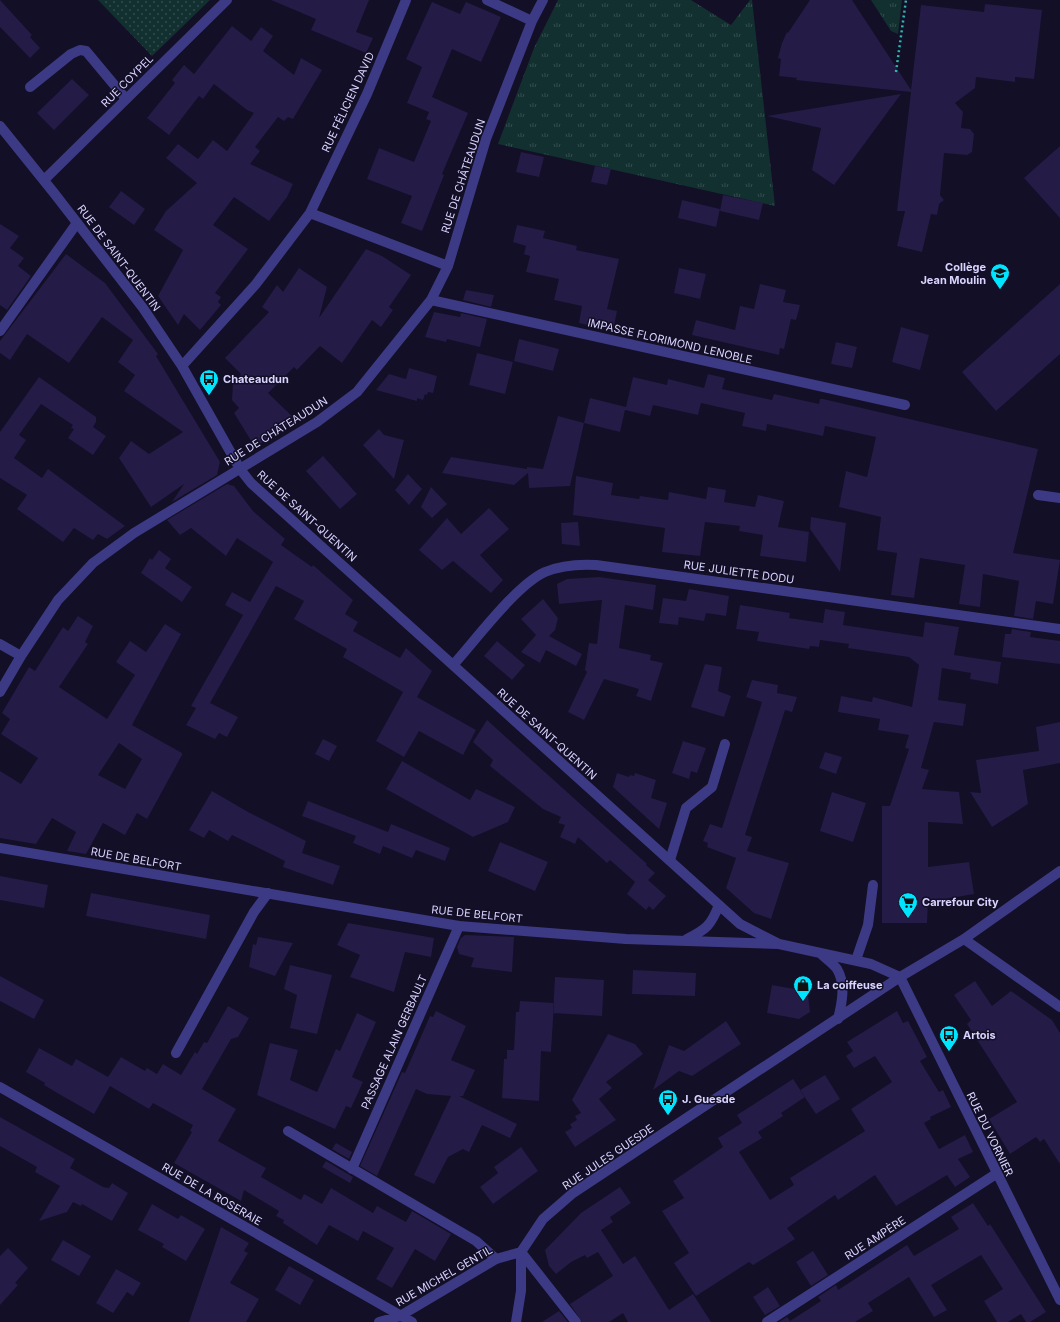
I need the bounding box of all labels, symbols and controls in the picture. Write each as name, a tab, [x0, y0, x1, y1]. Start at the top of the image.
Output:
street label: RUE FÉLICIEN DAVID	[319, 50, 377, 154]
street label: RUE COYPEL	[98, 52, 156, 110]
street label: RUE DE CHÂTEAUDUN	[438, 117, 488, 235]
street label: RUE DE SAINT-QUENTIN	[74, 202, 164, 314]
place label: Collège Jean Moulin	[920, 260, 986, 287]
school or university icon: Collège Jean Moulin	[989, 262, 1011, 290]
street label: IMPASSE FLORIMOND LENOBLE	[586, 315, 754, 367]
bus stop icon: Chateaudun	[198, 368, 220, 396]
place label: Chateaudun	[223, 372, 289, 386]
street label: RUE DE CHÂTEAUDUN	[222, 393, 330, 469]
street label: RUE DE SAINT-QUENTIN	[254, 467, 360, 565]
street label: RUE JULIETTE DODU	[683, 557, 795, 587]
street label: RUE DE SAINT-QUENTIN	[494, 685, 600, 783]
street label: RUE DE BELFORT	[90, 844, 182, 874]
supermarket icon: Carrefour City	[897, 891, 919, 919]
place label: Carrefour City	[922, 895, 999, 909]
street label: RUE DE BELFORT	[431, 902, 523, 926]
street label: PASSAGE ALAIN GERBAULT	[358, 973, 430, 1111]
shop icon: La coiffeuse	[792, 974, 814, 1002]
place label: La coiffeuse	[817, 978, 883, 992]
bus stop icon: Artois	[938, 1024, 960, 1052]
place label: Artois	[963, 1028, 996, 1042]
bus stop icon: J. Guesde	[657, 1088, 679, 1116]
street label: RUE DU VORNIER	[964, 1090, 1016, 1178]
place label: J. Guesde	[682, 1092, 736, 1106]
street label: RUE JULES GUESDE	[560, 1121, 656, 1193]
street label: RUE DE LA ROSERAIE	[160, 1160, 264, 1228]
street label: RUE AMPÈRE	[842, 1213, 908, 1263]
street label: RUE MICHEL GENTIL	[393, 1243, 495, 1309]

